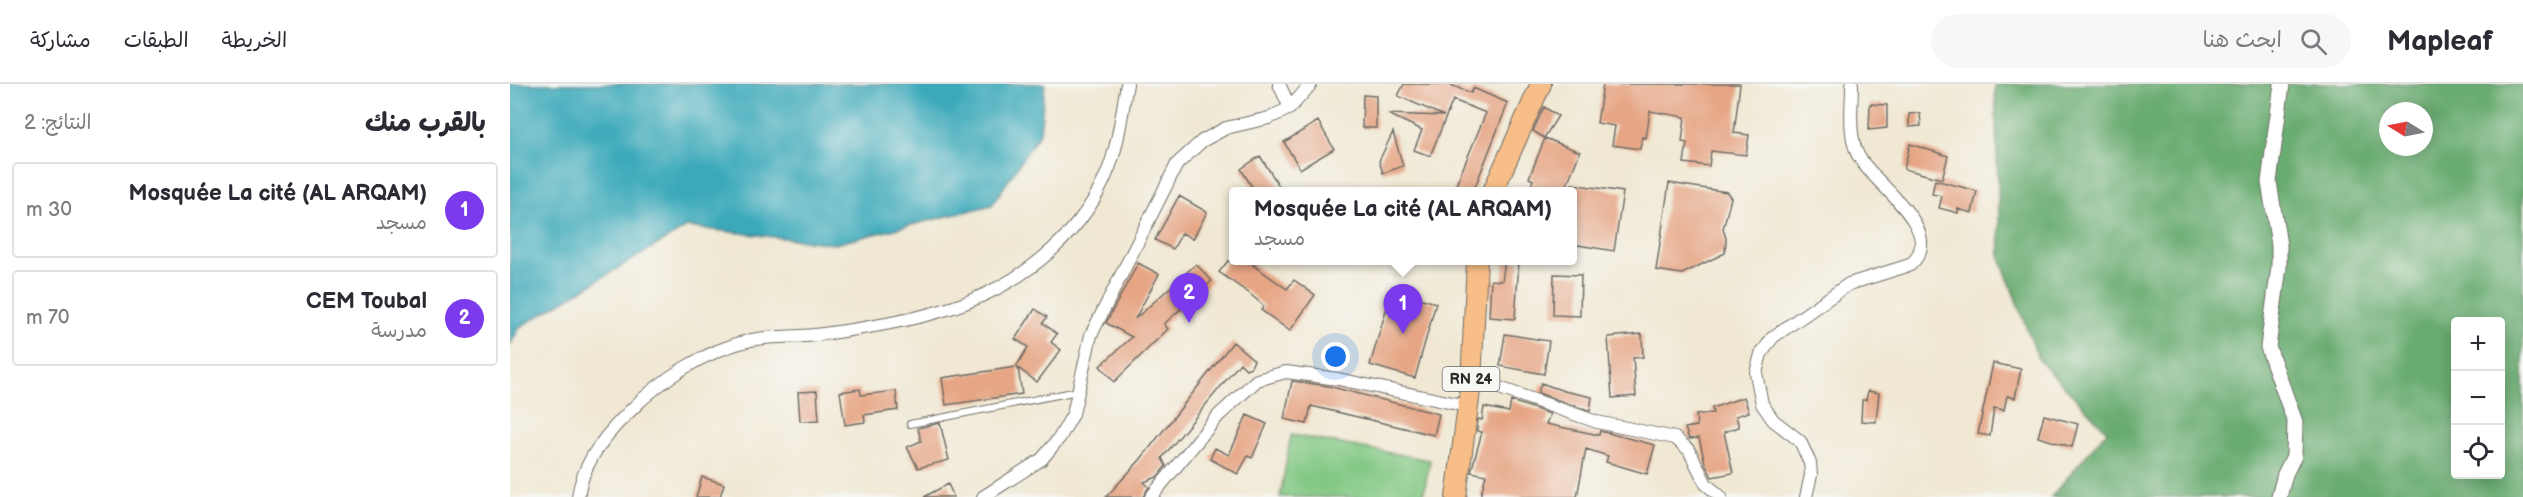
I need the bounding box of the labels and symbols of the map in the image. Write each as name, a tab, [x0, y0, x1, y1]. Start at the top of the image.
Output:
north arrow	[2379, 102, 2433, 156]
pin: 2	[1170, 274, 1208, 323]
pin: 1	[1384, 284, 1422, 334]
your location	[1321, 342, 1350, 371]
road number: RN 24	[1442, 367, 1500, 391]

